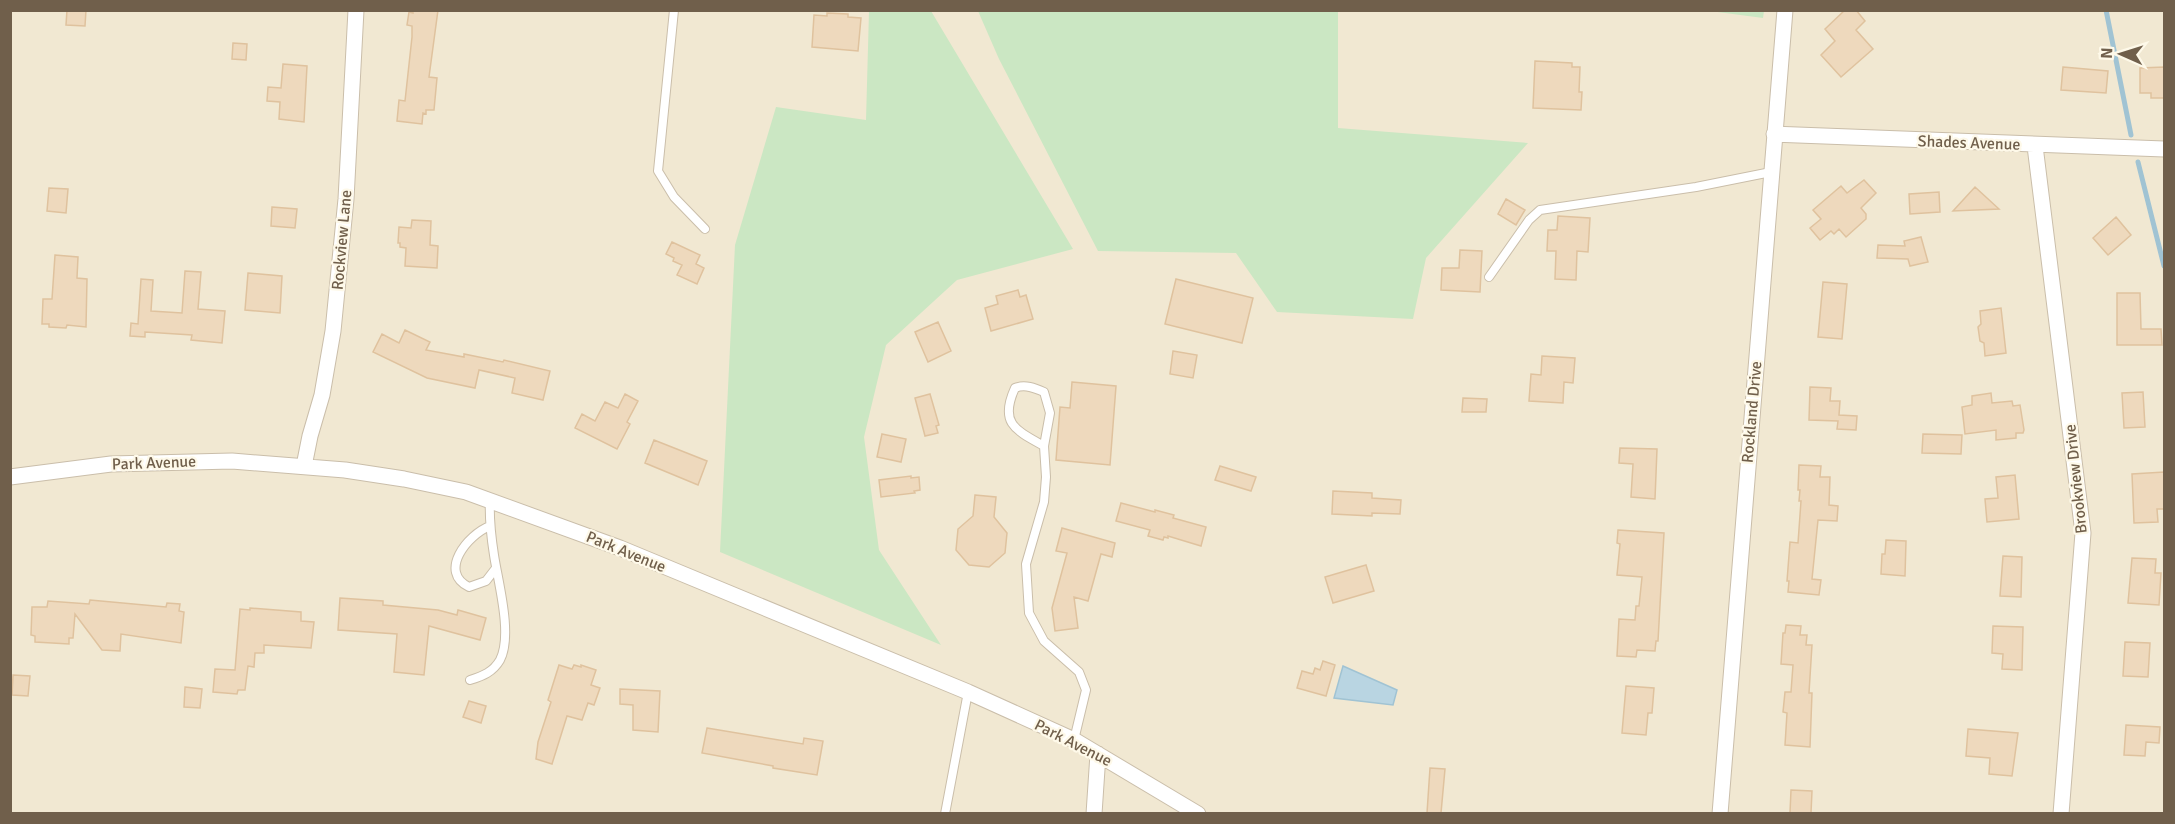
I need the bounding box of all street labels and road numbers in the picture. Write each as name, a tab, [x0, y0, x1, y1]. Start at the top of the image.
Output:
street label: Shades Avenue	[1917, 131, 2021, 155]
street label: Rockview Lane	[328, 189, 356, 291]
street label: Rockland Drive	[1738, 360, 1766, 464]
street label: Brookview Drive	[2060, 423, 2092, 535]
street label: Park Avenue	[112, 452, 196, 474]
street label: Park Avenue	[583, 527, 669, 577]
street label: Park Avenue	[1031, 715, 1115, 771]

